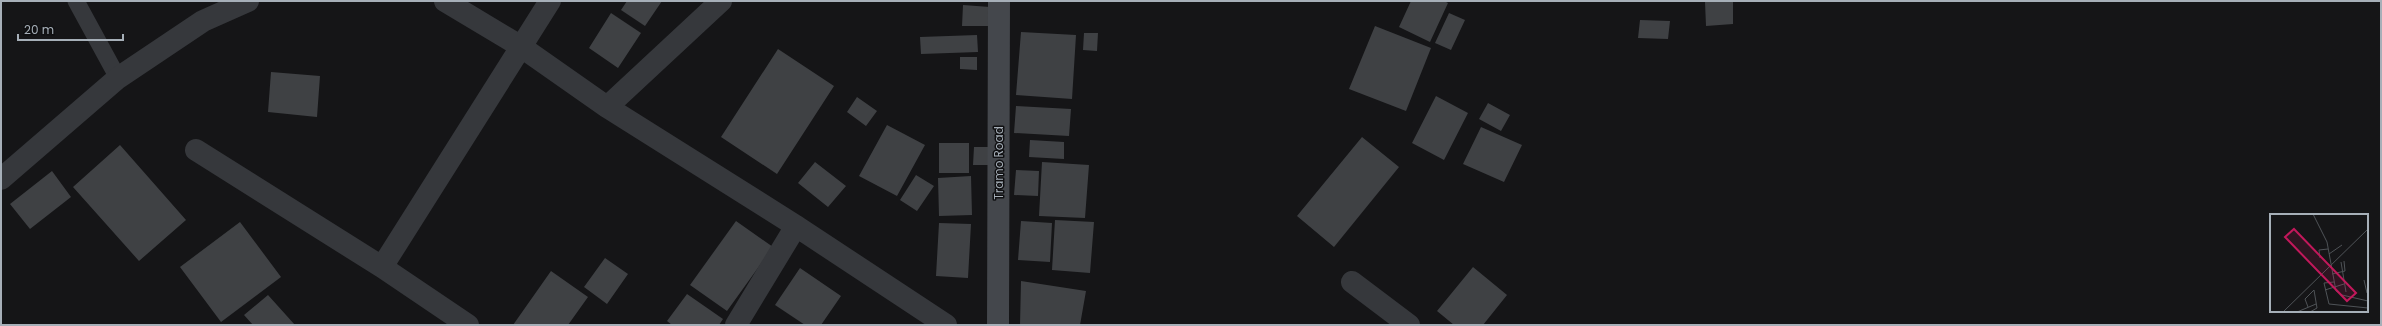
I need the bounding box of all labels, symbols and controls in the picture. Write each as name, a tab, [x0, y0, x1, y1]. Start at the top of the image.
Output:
scale bar	[18, 16, 123, 42]
text: 20 m	[24, 21, 54, 38]
street label: Tramo Road	[990, 126, 1007, 200]
inset map	[2270, 214, 2368, 312]

